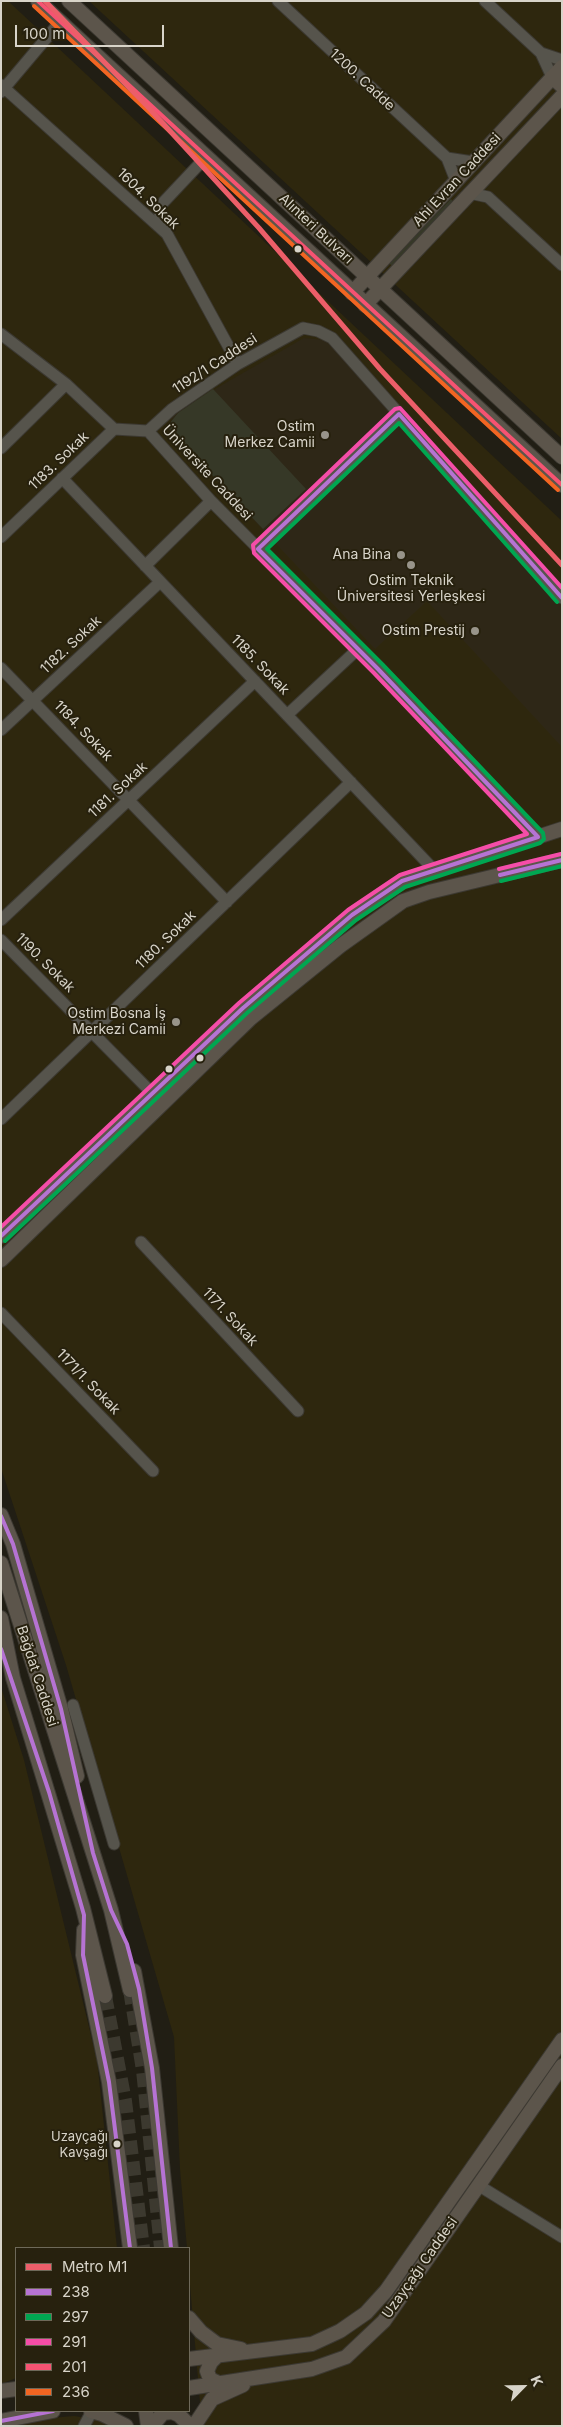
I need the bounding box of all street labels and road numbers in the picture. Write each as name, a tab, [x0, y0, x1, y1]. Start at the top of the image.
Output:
street label: 1200. Cadde	[326, 46, 398, 114]
street label: Ahi Evran Caddesi	[410, 130, 504, 230]
street label: 1604. Sokak	[113, 165, 183, 233]
street label: Alınteri Bulvarı	[275, 190, 357, 268]
street label: 1192/1 Caddesi	[170, 330, 260, 398]
street label: Üniversite Caddesi	[158, 422, 256, 524]
street label: 1183. Sokak	[25, 428, 93, 494]
street label: 1182. Sokak	[37, 613, 105, 677]
street label: 1185. Sokak	[227, 632, 293, 698]
street label: 1184. Sokak	[50, 697, 116, 765]
street label: 1181. Sokak	[85, 759, 151, 821]
street label: 1180. Sokak	[132, 907, 200, 973]
street label: 1190. Sokak	[12, 930, 78, 996]
street label: 1171. Sokak	[199, 1284, 261, 1350]
street label: 1171/1. Sokak	[53, 1346, 123, 1418]
street label: Bağdat Caddesi	[13, 1624, 61, 1728]
street label: Uzayçağı Caddesi	[379, 2214, 461, 2322]

